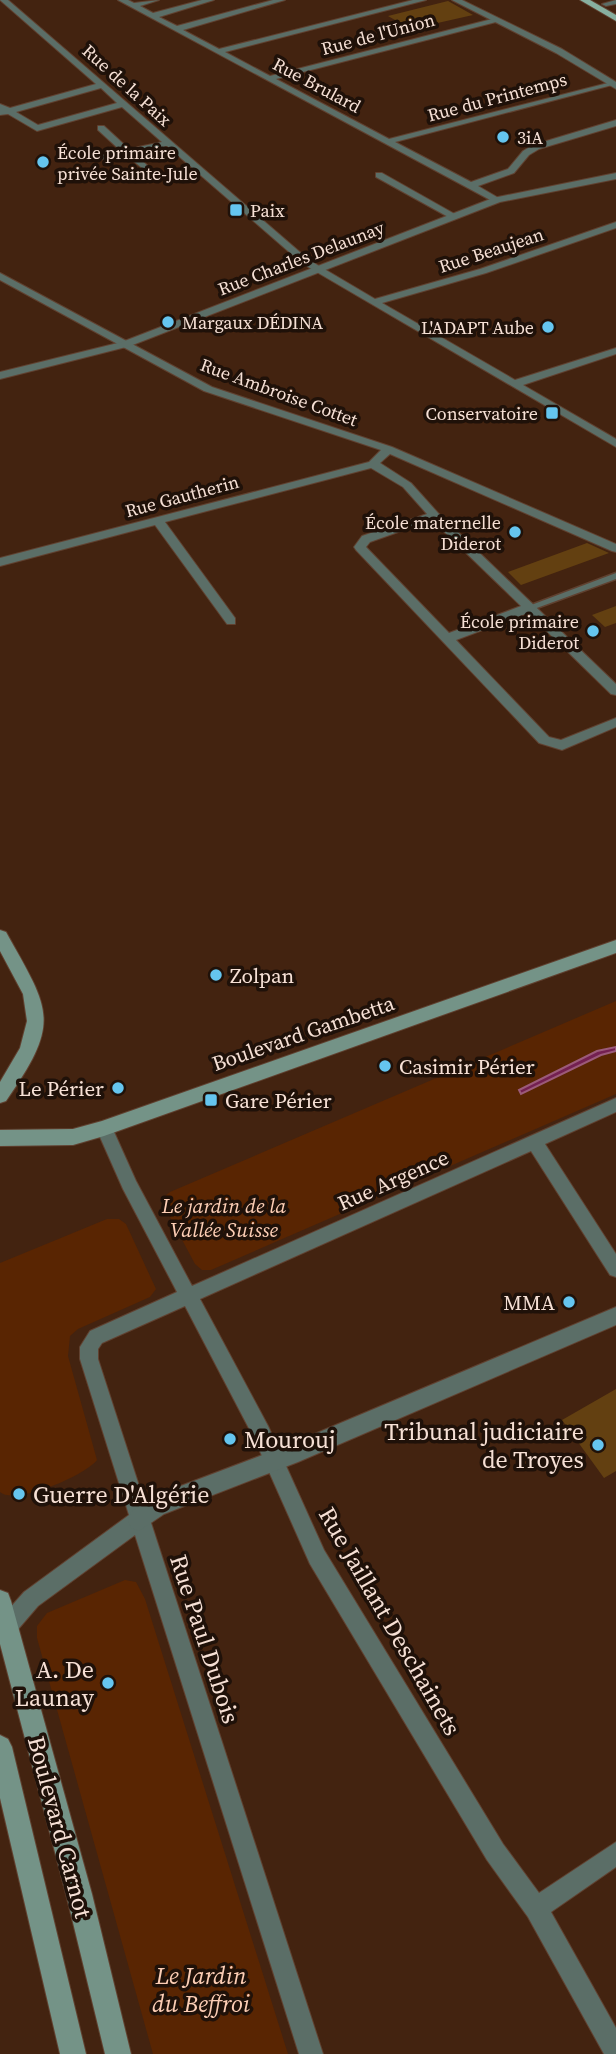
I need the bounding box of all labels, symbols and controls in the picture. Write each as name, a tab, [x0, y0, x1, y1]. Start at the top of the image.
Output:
street label: Rue de l'Union	[318, 7, 438, 61]
street label: Rue de la Paix	[77, 38, 177, 132]
street label: Rue Brulard	[269, 51, 365, 119]
street label: Rue du Printemps	[424, 66, 570, 128]
place label: 3iA	[517, 125, 543, 150]
marker: 3iA	[495, 129, 511, 145]
place label: École primaire privée Sainte-Jule	[57, 140, 198, 186]
marker: École primaire privée Sainte-Jule	[35, 154, 51, 170]
place label: Paix	[250, 198, 285, 223]
marker: Paix	[228, 202, 244, 218]
street label: Rue Charles Delaunay	[214, 214, 388, 301]
street label: Rue Beaujean	[435, 221, 547, 279]
place label: Margaux DÉDINA	[182, 310, 323, 335]
marker: Margaux DÉDINA	[160, 314, 176, 330]
place label: L'ADAPT Aube	[421, 315, 534, 340]
marker: L'ADAPT Aube	[540, 319, 556, 335]
street label: Rue Ambroise Cottet	[197, 352, 361, 432]
place label: Conservatoire	[425, 401, 538, 426]
marker: Conservatoire	[544, 405, 560, 421]
street label: Rue Gautherin	[122, 469, 242, 523]
place label: École maternelle Diderot	[365, 510, 501, 556]
marker: École maternelle Diderot	[507, 524, 523, 540]
place label: École primaire Diderot	[460, 609, 579, 655]
marker: École primaire Diderot	[585, 623, 601, 639]
place label: Zolpan	[230, 961, 295, 990]
marker: Zolpan	[208, 967, 224, 983]
street label: Boulevard Gambetta	[208, 988, 398, 1078]
place label: Casimir Périer	[399, 1052, 535, 1081]
marker: Casimir Périer	[377, 1058, 393, 1074]
place label: Le Périer	[18, 1074, 104, 1103]
marker: Le Périer	[110, 1080, 126, 1096]
place label: Gare Périer	[225, 1086, 332, 1115]
marker: Gare Périer	[203, 1092, 219, 1108]
street label: Rue Argence	[333, 1143, 453, 1217]
park label: Le jardin de la Vallée Suisse	[161, 1191, 286, 1244]
place label: MMA	[503, 1288, 555, 1317]
marker: MMA	[561, 1294, 577, 1310]
place label: Tribunal judiciaire de Troyes	[384, 1415, 584, 1476]
place label: Mourouj	[244, 1423, 335, 1456]
marker: Mourouj	[222, 1431, 238, 1447]
marker: Tribunal judiciaire de Troyes	[590, 1437, 606, 1453]
place label: Guerre D'Algérie	[33, 1478, 209, 1511]
marker: Guerre D'Algérie	[11, 1486, 27, 1502]
street label: Rue Jaillant Deschainets	[311, 1501, 469, 1741]
street label: Rue Paul Dubois	[162, 1550, 248, 1728]
place label: A. De Launay	[15, 1653, 95, 1714]
marker: A. De Launay	[100, 1675, 116, 1691]
street label: Boulevard Carnot	[20, 1733, 100, 1922]
park label: Le Jardin du Beffroi	[152, 1959, 251, 2020]

